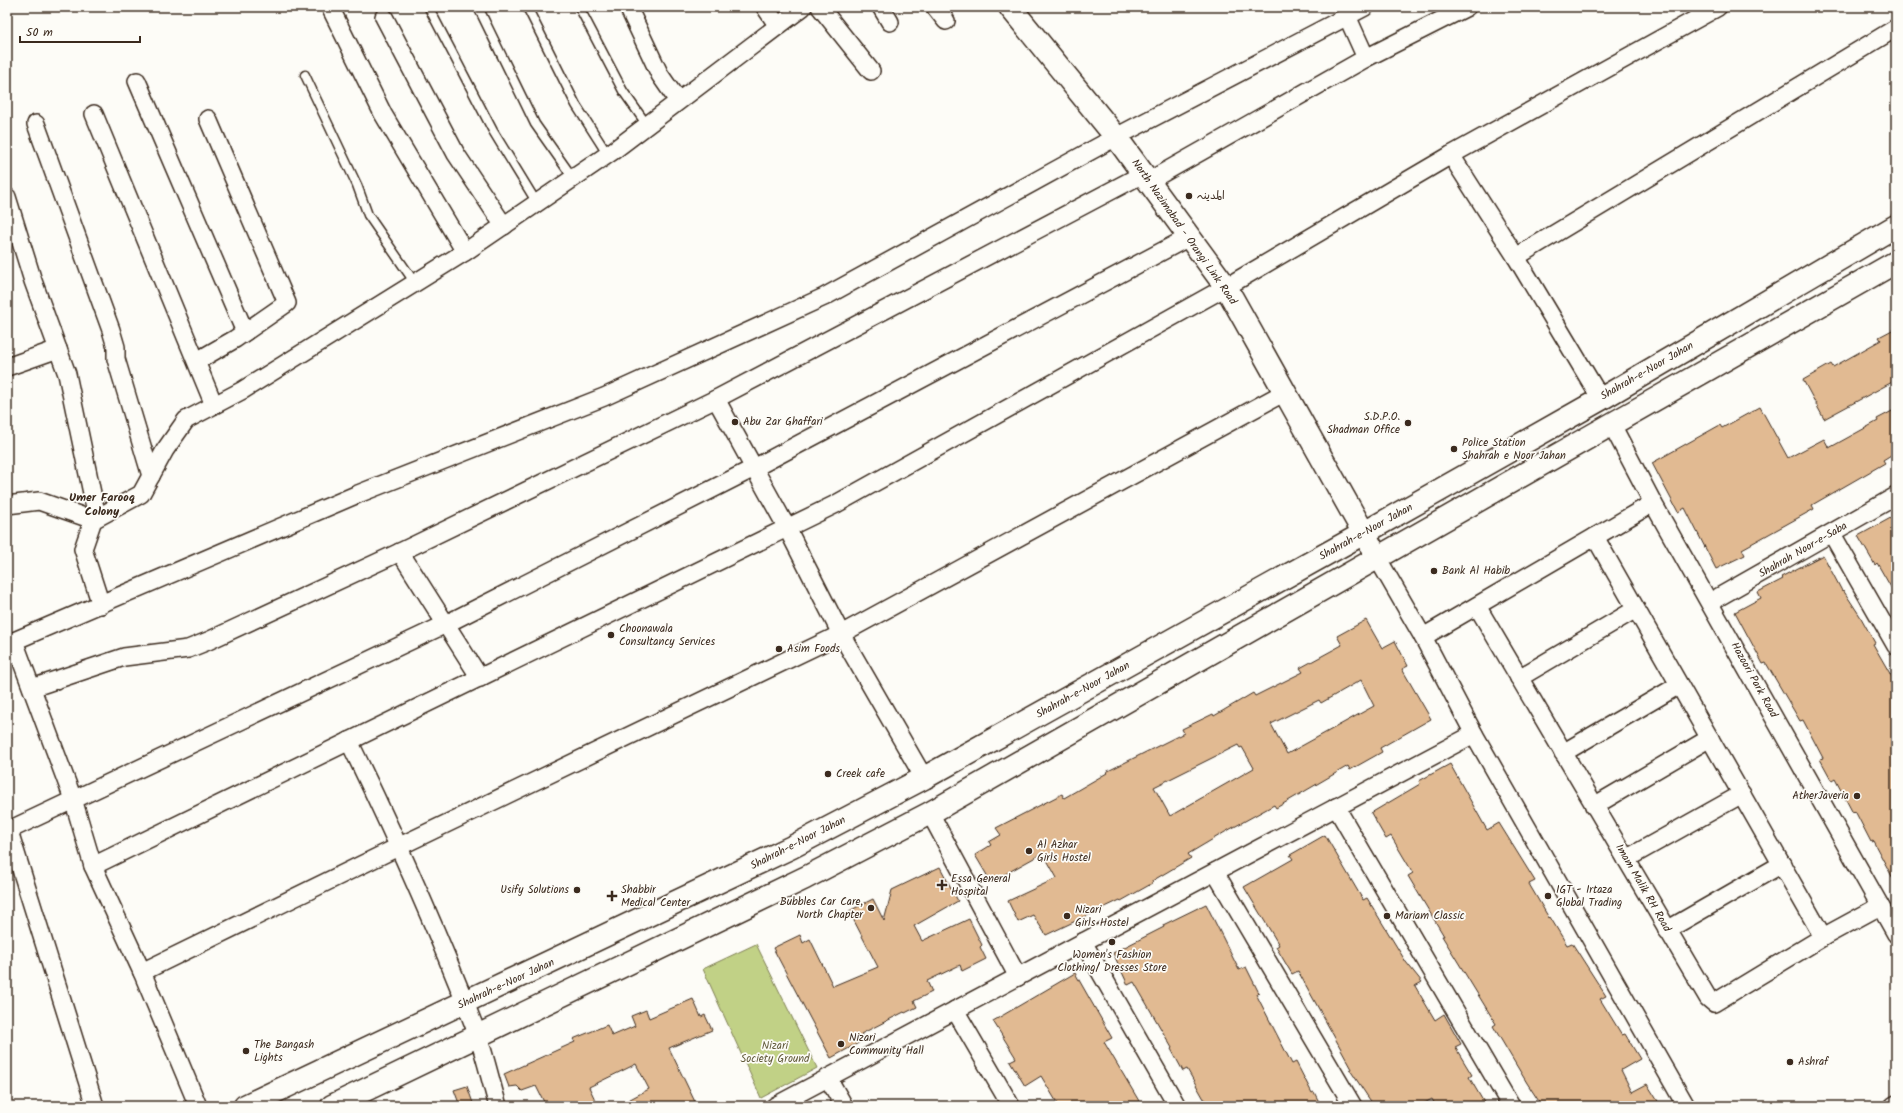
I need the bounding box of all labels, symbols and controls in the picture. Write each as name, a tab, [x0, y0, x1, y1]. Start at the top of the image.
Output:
scale bar	[20, 18, 140, 44]
text: 50 m	[26, 23, 53, 42]
street label: North Nazimabad - Orangi Link Road	[1127, 155, 1242, 309]
place label: المدینہ	[1197, 187, 1225, 205]
marker: المدینہ	[1184, 191, 1194, 201]
street label: Shahrah-e-Noor Jahan	[1597, 337, 1697, 405]
place label: S.D.P.O. Shadman Office	[1327, 408, 1400, 439]
place label: Abu Zar Ghaffari	[743, 413, 823, 431]
marker: Abu Zar Ghaffari	[730, 417, 740, 427]
marker: S.D.P.O. Shadman Office	[1403, 418, 1413, 428]
place label: Police Station Shahrah e Noor Jahan	[1462, 434, 1566, 465]
marker: Police Station Shahrah e Noor Jahan	[1449, 444, 1459, 454]
district label: Umer Farooq Colony	[69, 488, 135, 521]
street label: Shahrah-e-Noor Jahan	[1316, 499, 1416, 565]
street label: Shahrah Noor-e-Saba	[1755, 517, 1851, 583]
place label: Bank Al Habib	[1442, 562, 1510, 580]
marker: Bank Al Habib	[1429, 566, 1439, 576]
place label: Choonawala Consultancy Services	[619, 620, 715, 651]
marker: Choonawala Consultancy Services	[606, 630, 616, 640]
street label: Hazoori Park Road	[1726, 639, 1783, 722]
place label: Asim Foods	[787, 640, 840, 658]
marker: Asim Foods	[774, 644, 784, 654]
street label: Shahrah-e-Noor Jahan	[1033, 657, 1133, 723]
place label: Creek cafe	[836, 765, 885, 783]
marker: Creek cafe	[823, 769, 833, 779]
place label: AtherJaveria	[1792, 787, 1849, 805]
marker: AtherJaveria	[1852, 791, 1862, 801]
street label: Shahrah-e-Noor Jahan	[747, 811, 849, 875]
place label: Al Azhar Girls Hostel	[1037, 836, 1091, 867]
street label: Imam Malik RH Road	[1610, 840, 1676, 936]
marker: Al Azhar Girls Hostel	[1024, 846, 1034, 856]
place label: Essa General Hospital	[951, 870, 1011, 901]
marker: Essa General Hospital	[936, 879, 948, 891]
place label: Usify Solutions	[500, 881, 569, 899]
place label: Shabbir Medical Center	[621, 881, 692, 912]
place label: IGT - Irtaza Global Trading	[1556, 881, 1622, 912]
marker: Usify Solutions	[572, 885, 582, 895]
marker: Shabbir Medical Center	[606, 890, 618, 902]
marker: IGT - Irtaza Global Trading	[1543, 891, 1553, 901]
place label: Bubbles Car Care, North Chapter	[780, 893, 864, 924]
place label: Nizari Girls Hostel	[1075, 901, 1129, 932]
marker: Bubbles Car Care, North Chapter	[866, 903, 876, 913]
place label: Mariam Classic	[1395, 907, 1465, 925]
marker: Nizari Girls Hostel	[1062, 911, 1072, 921]
marker: Mariam Classic	[1382, 911, 1392, 921]
marker: Women's Fashion Clothing/ Dresses Store	[1107, 937, 1117, 947]
place label: Women's Fashion Clothing/ Dresses Store	[1057, 946, 1167, 977]
street label: Shahrah-e-Noor Jahan	[455, 954, 558, 1014]
place label: Nizari Community Hall	[849, 1029, 924, 1060]
place label: The Bangash Lights	[254, 1036, 314, 1067]
park label: Nizari Society Ground	[740, 1037, 810, 1068]
marker: Nizari Community Hall	[836, 1039, 846, 1049]
marker: The Bangash Lights	[241, 1046, 251, 1056]
place label: Ashraf	[1798, 1053, 1830, 1071]
marker: Ashraf	[1785, 1057, 1795, 1067]

